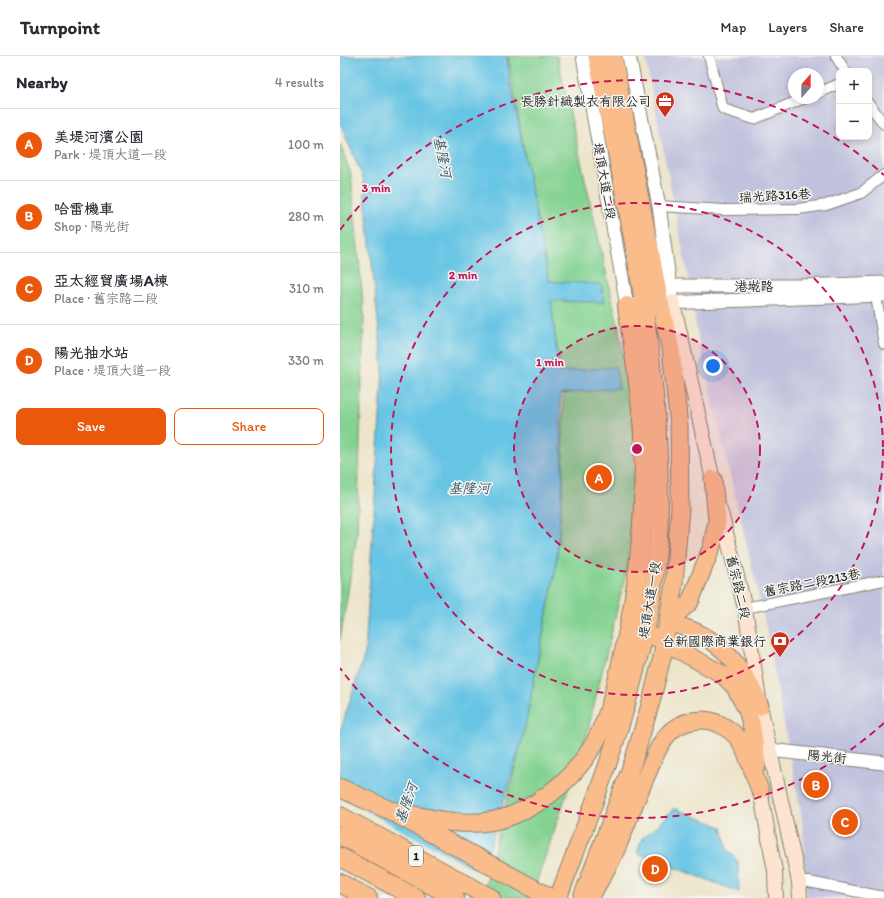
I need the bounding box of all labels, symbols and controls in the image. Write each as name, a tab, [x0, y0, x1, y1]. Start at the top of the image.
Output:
text: Turnpoint	[20, 16, 100, 39]
text: Map	[721, 19, 746, 36]
text: Layers	[768, 19, 807, 36]
text: Share	[829, 19, 864, 36]
north arrow	[788, 68, 824, 104]
map controls	[836, 68, 872, 140]
button: +	[836, 68, 872, 104]
text: Nearby	[16, 72, 68, 92]
text: 4 results	[275, 75, 324, 90]
office icon: 長勝針織製衣有限公司	[654, 90, 676, 118]
place label: 長勝針織製衣有限公司	[521, 94, 651, 109]
button: −	[836, 104, 872, 140]
text: 美堤河濱公園	[54, 128, 144, 146]
water label: 基隆河	[430, 135, 455, 181]
text: A	[25, 137, 33, 152]
text: 100 m	[288, 137, 324, 152]
street label: 堤頂大道二段	[590, 141, 619, 221]
text: Park · 堤頂大道一段	[54, 147, 167, 162]
text: 3 min	[362, 181, 391, 195]
street label: 瑞光路316巷	[739, 186, 811, 205]
text: 哈雷機車	[54, 200, 114, 218]
text: B	[25, 209, 33, 224]
text: 280 m	[288, 209, 324, 224]
text: Shop · 陽光街	[54, 219, 129, 234]
text: 2 min	[449, 268, 478, 282]
text: 亞太經貿廣場A棟	[54, 272, 169, 290]
street label: 港墘路	[734, 279, 774, 294]
text: C	[25, 281, 33, 296]
text: 310 m	[289, 281, 324, 296]
text: Place · 舊宗路二段	[54, 291, 158, 306]
text: 陽光抽水站	[54, 344, 129, 362]
text: D	[25, 353, 33, 368]
text: 330 m	[288, 353, 324, 368]
text: 1 min	[536, 355, 565, 369]
your location	[703, 356, 723, 376]
text: Place · 堤頂大道一段	[54, 363, 171, 378]
button: Save	[16, 408, 166, 445]
button: Share	[174, 408, 324, 445]
centre of rings	[630, 442, 644, 456]
pin: A	[586, 463, 612, 493]
water label: 基隆河	[448, 480, 492, 497]
street label: 舊宗路二段	[724, 554, 753, 620]
street label: 堤頂大道一段	[636, 560, 663, 640]
street label: 舊宗路二段213巷	[763, 566, 862, 599]
bank icon: 台新國際商業銀行	[769, 630, 791, 658]
place label: 台新國際商業銀行	[662, 634, 766, 649]
street label: 陽光街	[807, 747, 847, 766]
pin: B	[803, 770, 829, 800]
water label: 基隆河	[391, 779, 422, 826]
pin: C	[832, 807, 858, 837]
road number: 1	[409, 846, 423, 866]
pin: D	[642, 854, 668, 884]

